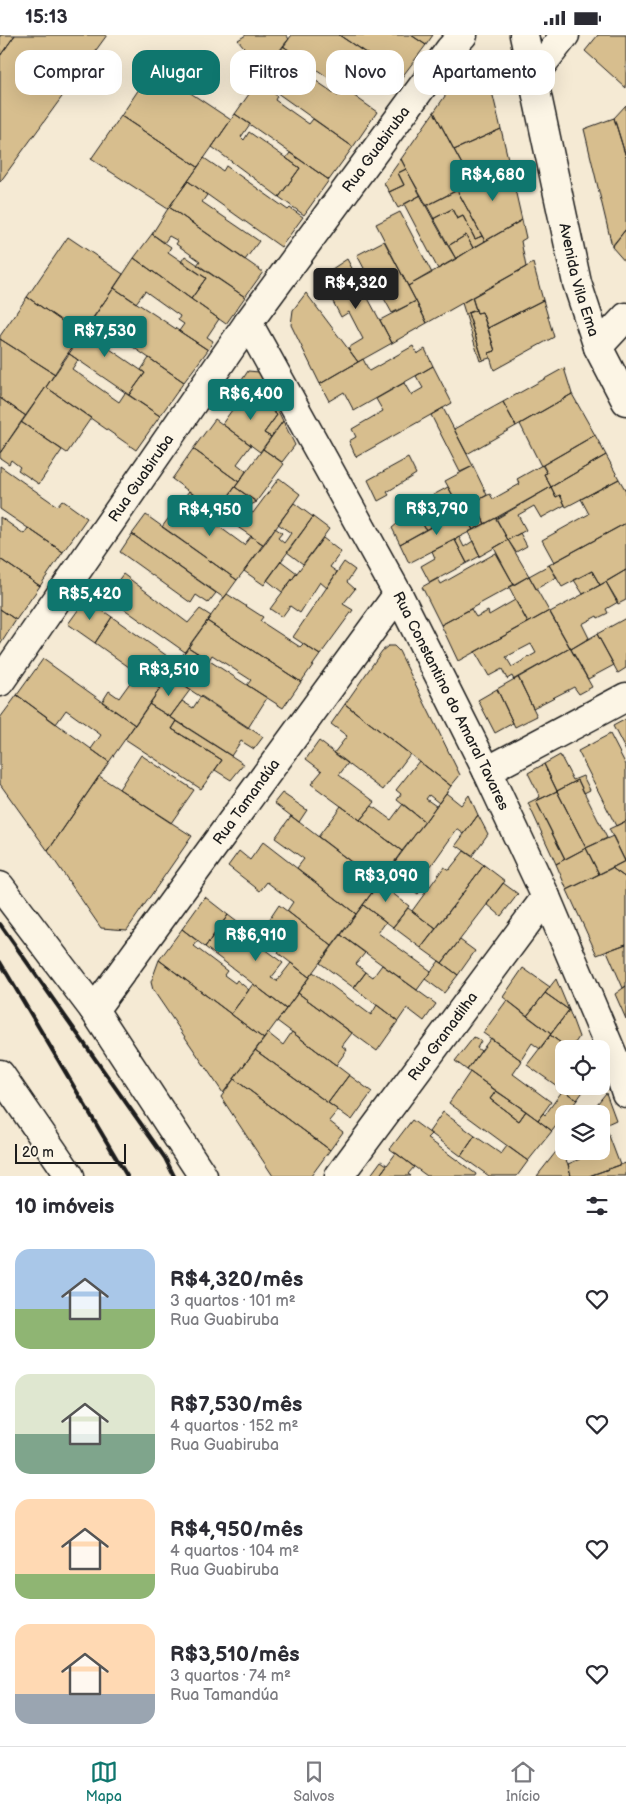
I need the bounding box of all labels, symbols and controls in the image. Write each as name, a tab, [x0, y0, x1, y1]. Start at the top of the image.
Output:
text: 15:13	[25, 6, 68, 29]
chip: Comprar	[15, 50, 122, 95]
chip: Alugar	[132, 50, 220, 95]
chip: Filtros	[230, 50, 316, 95]
chip: Novo	[326, 50, 404, 95]
chip: Apartamento	[414, 50, 555, 95]
street label: Rua Guabiruba	[338, 103, 414, 196]
pin: R$4,680	[447, 159, 539, 202]
text: R$4,680	[461, 166, 525, 185]
street label: Avenida Vila Ema	[555, 221, 603, 339]
pin: R$4,320	[310, 267, 402, 310]
text: R$4,320	[324, 274, 388, 293]
pin: R$7,530	[59, 315, 151, 358]
text: R$7,530	[74, 322, 136, 341]
pin: R$6,400	[205, 379, 297, 421]
text: R$6,400	[219, 385, 283, 404]
street label: Rua Guabiruba	[104, 430, 178, 525]
pin: R$3,790	[391, 493, 483, 536]
pin: R$4,950	[164, 495, 256, 537]
text: R$3,790	[406, 500, 468, 519]
text: R$4,950	[178, 501, 242, 520]
pin: R$5,420	[44, 579, 136, 621]
text: R$5,420	[59, 585, 121, 604]
street label: Rua Constantino do Amaral Tavares	[389, 588, 514, 814]
pin: R$3,510	[123, 655, 215, 697]
text: R$3,510	[139, 661, 199, 680]
street label: Rua Tamandúa	[209, 755, 284, 848]
pin: R$3,090	[340, 861, 432, 903]
text: R$3,090	[354, 867, 418, 886]
pin: R$6,910	[210, 919, 302, 962]
text: R$6,910	[226, 926, 286, 945]
street label: Rua Granadilha	[404, 988, 482, 1084]
map controls	[555, 1040, 610, 1160]
button: locate	[555, 1040, 610, 1095]
button: layers	[555, 1105, 610, 1160]
scale bar	[15, 1141, 126, 1164]
text: 20 m	[22, 1144, 54, 1161]
icon: filters	[583, 1192, 611, 1220]
text: 10 imóveis	[15, 1194, 114, 1219]
text: R$4,320/mês	[170, 1267, 303, 1292]
icon: home	[55, 1269, 115, 1329]
icon: heart	[583, 1285, 611, 1313]
text: 3 quartos · 101 m²	[170, 1292, 296, 1311]
text: Rua Guabiruba	[170, 1311, 279, 1330]
text: R$7,530/mês	[170, 1392, 302, 1417]
icon: home	[55, 1394, 115, 1454]
icon: heart	[583, 1410, 611, 1438]
text: 4 quartos · 152 m²	[170, 1417, 298, 1436]
text: Rua Guabiruba	[170, 1436, 279, 1455]
text: R$4,950/mês	[170, 1517, 303, 1542]
icon: home	[55, 1519, 115, 1579]
icon: heart	[583, 1535, 611, 1563]
text: 4 quartos · 104 m²	[170, 1542, 299, 1561]
text: Rua Guabiruba	[170, 1561, 279, 1580]
text: R$3,510/mês	[170, 1642, 300, 1667]
icon: home	[55, 1644, 115, 1704]
icon: heart	[583, 1660, 611, 1688]
text: 3 quartos · 74 m²	[170, 1667, 291, 1686]
text: Rua Tamandúa	[170, 1686, 279, 1705]
tab: Mapa	[86, 1758, 122, 1805]
tab: Salvos	[293, 1758, 334, 1805]
tab: Início	[506, 1758, 540, 1805]

